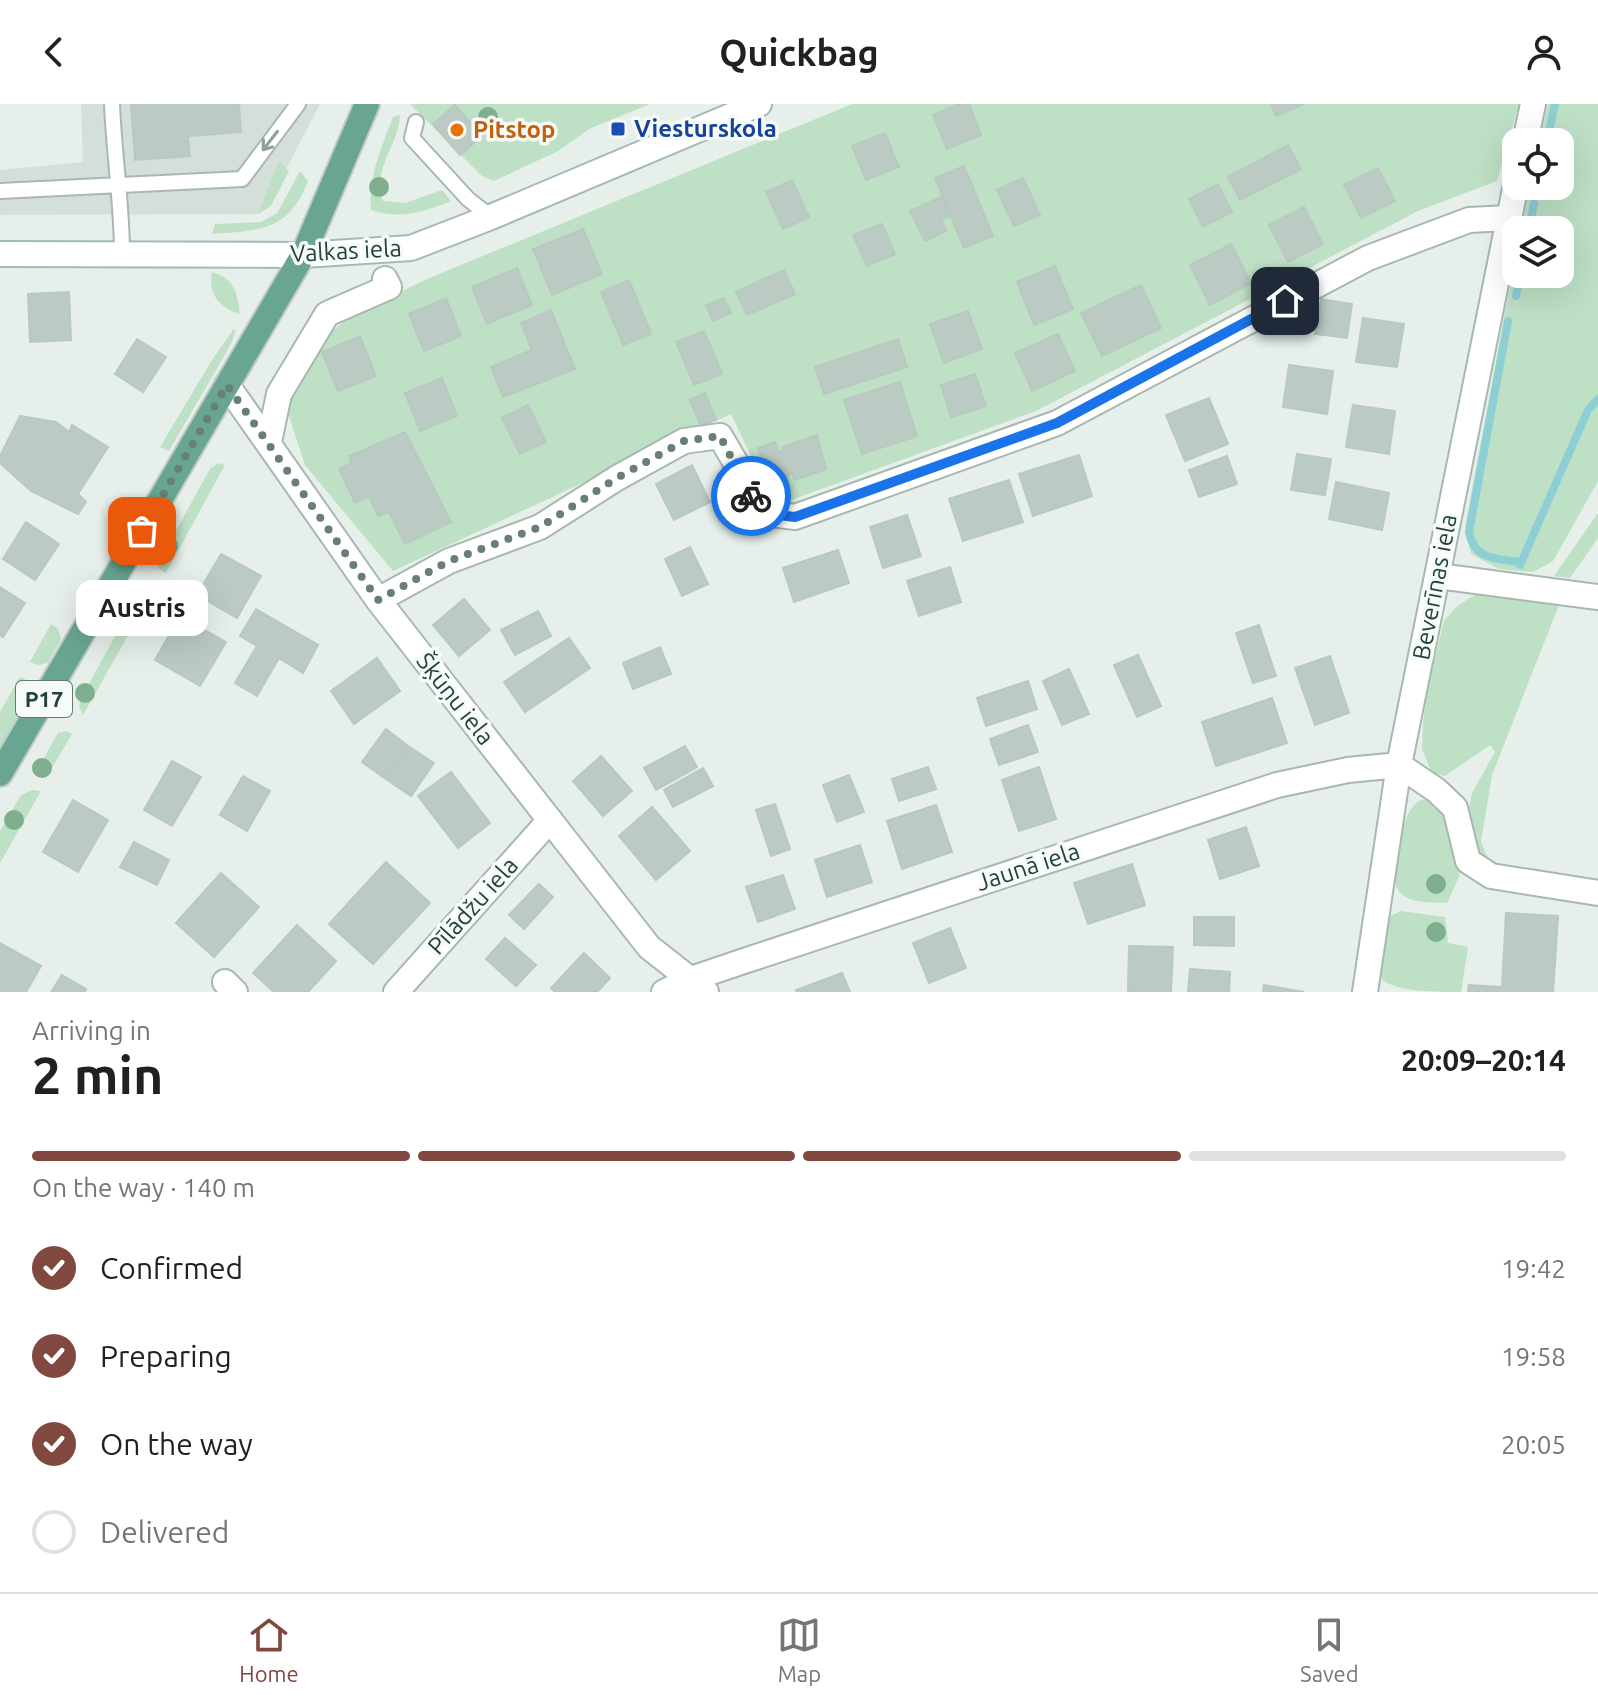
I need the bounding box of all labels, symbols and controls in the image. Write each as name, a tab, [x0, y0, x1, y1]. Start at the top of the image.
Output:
icon: back	[32, 30, 76, 74]
icon: person	[1522, 30, 1566, 74]
text: Quickbag	[719, 32, 879, 73]
place label: Viesturskola	[634, 115, 777, 142]
place label: Pitstop	[473, 116, 555, 143]
marker: Viesturskola	[609, 120, 627, 138]
marker: Pitstop	[448, 121, 466, 139]
map controls	[1502, 128, 1574, 288]
button: locate	[1502, 128, 1574, 200]
one-way arrow	[261, 130, 278, 151]
button: layers	[1502, 216, 1574, 288]
street label: Valkas iela	[290, 234, 402, 267]
pin	[1251, 267, 1319, 335]
icon: home	[1263, 279, 1307, 323]
courier	[711, 456, 791, 536]
icon: bike	[729, 474, 773, 518]
pin	[108, 497, 176, 565]
icon: bag	[120, 509, 164, 553]
street label: Beverīnas iela	[1407, 512, 1462, 662]
callout: Austris	[76, 579, 208, 635]
text: Austris	[98, 593, 186, 622]
street label: Šķūņu iela	[411, 647, 500, 750]
road number: P17	[16, 681, 72, 717]
street label: Jaunā iela	[973, 837, 1083, 896]
street label: Pīlādžu iela	[422, 852, 523, 960]
text: Arriving in	[32, 1016, 151, 1045]
text: 20:09–20:14	[1401, 1043, 1566, 1077]
text: 2 min	[32, 1046, 163, 1104]
text: On the way · 140 m	[32, 1173, 255, 1202]
icon: check	[32, 1246, 76, 1290]
text: Confirmed	[100, 1251, 243, 1285]
text: 19:42	[1501, 1254, 1566, 1283]
icon: check	[32, 1334, 76, 1378]
text: Preparing	[100, 1339, 232, 1373]
text: 19:58	[1501, 1342, 1566, 1371]
icon: check	[32, 1422, 76, 1466]
text: On the way	[100, 1427, 253, 1461]
text: 20:05	[1501, 1430, 1566, 1459]
text: Delivered	[100, 1515, 229, 1549]
tab: Home	[239, 1613, 299, 1686]
tab: Map	[777, 1613, 821, 1686]
tab: Saved	[1300, 1613, 1359, 1686]

